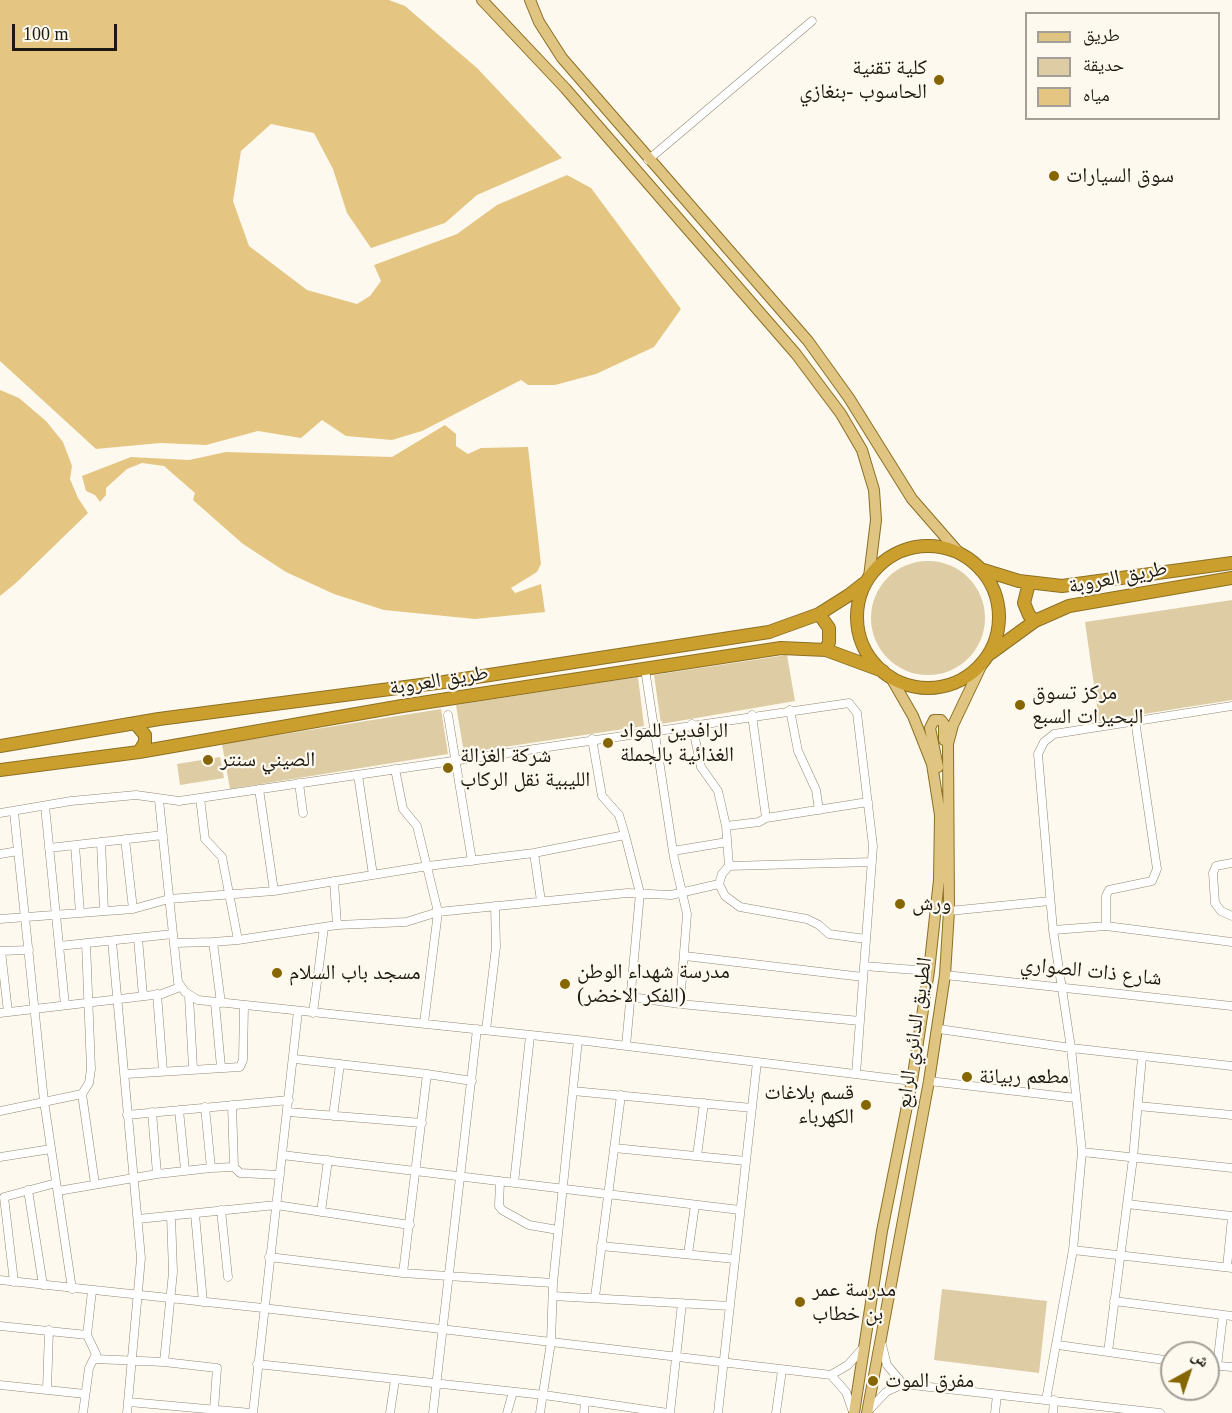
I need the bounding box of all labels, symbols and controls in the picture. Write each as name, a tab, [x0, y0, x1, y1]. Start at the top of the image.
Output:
scale bar	[15, 12, 120, 50]
legend	[1025, 12, 1220, 120]
text: 100 m	[23, 24, 69, 44]
text: طريق	[1083, 25, 1120, 45]
place label: كلية تقنية الحاسوب -بنغازي	[799, 55, 927, 105]
text: حديقة	[1083, 55, 1124, 75]
marker: كلية تقنية الحاسوب -بنغازي	[932, 73, 946, 87]
text: مياه	[1083, 85, 1110, 105]
place label: سوق السيارات	[1066, 163, 1174, 189]
marker: سوق السيارات	[1047, 169, 1061, 183]
street label: طريق العروبة	[1067, 556, 1169, 600]
street label: طريق العروبة	[388, 661, 490, 701]
place label: مركز تسوق البحيرات السبع	[1032, 680, 1144, 730]
marker: مركز تسوق البحيرات السبع	[1013, 698, 1027, 712]
place label: الرافدين للمواد الغذائية بالجملة	[620, 718, 734, 768]
marker: الرافدين للمواد الغذائية بالجملة	[601, 736, 615, 750]
place label: شركة الغزالة الليبية نقل الركاب	[460, 743, 590, 793]
place label: الصيني سنتر	[220, 747, 315, 773]
marker: الصيني سنتر	[201, 753, 215, 767]
marker: شركة الغزالة الليبية نقل الركاب	[441, 761, 455, 775]
place label: ورش	[912, 891, 951, 917]
marker: ورش	[893, 897, 907, 911]
street label: شارع ذات الصواري	[1019, 952, 1163, 992]
street label: الطريق الدائري الرابع	[892, 956, 938, 1110]
place label: مدرسة شهداء الوطن (الفكر الاخضر)	[577, 959, 730, 1009]
place label: مسجد باب السلام	[289, 960, 421, 986]
marker: مسجد باب السلام	[270, 966, 284, 980]
marker: مدرسة شهداء الوطن (الفكر الاخضر)	[558, 977, 572, 991]
place label: مطعم ربيانة	[979, 1064, 1069, 1090]
marker: مطعم ربيانة	[960, 1070, 974, 1084]
place label: قسم بلاغات الكهرباء	[764, 1080, 854, 1130]
marker: قسم بلاغات الكهرباء	[859, 1098, 873, 1112]
place label: مدرسة عمر بن خطاب	[812, 1277, 896, 1327]
marker: مدرسة عمر بن خطاب	[793, 1295, 807, 1309]
north arrow	[1160, 1341, 1220, 1401]
text: ش	[1189, 1346, 1213, 1370]
place label: مفرق الموت	[885, 1368, 974, 1394]
marker: مفرق الموت	[866, 1374, 880, 1388]

